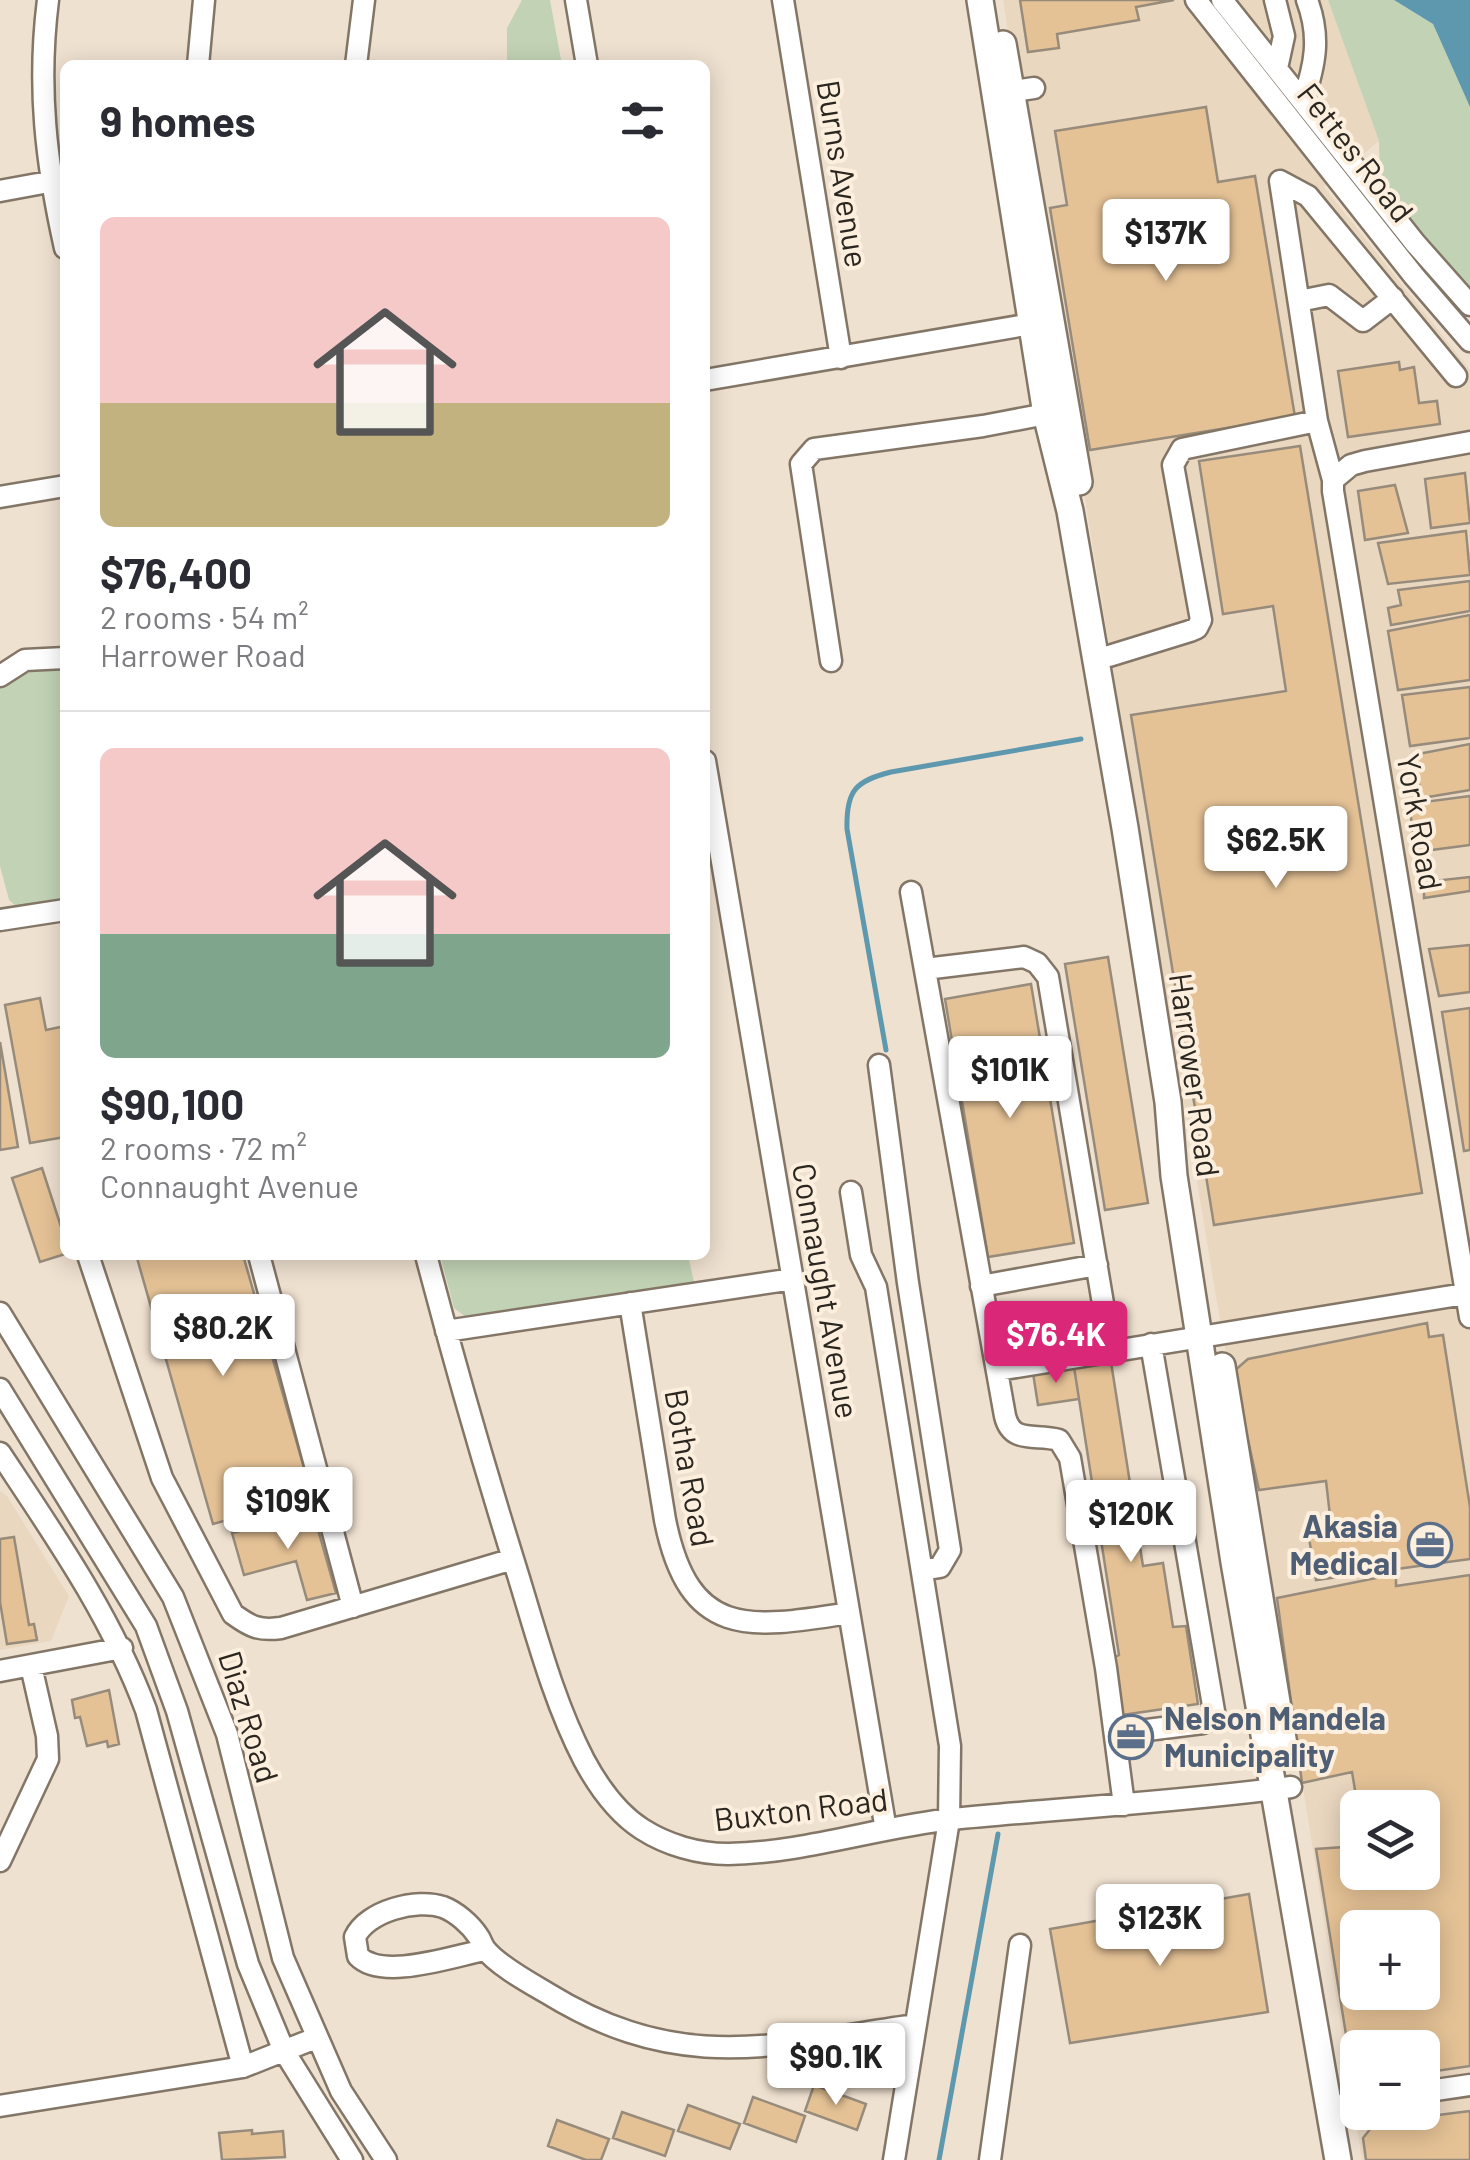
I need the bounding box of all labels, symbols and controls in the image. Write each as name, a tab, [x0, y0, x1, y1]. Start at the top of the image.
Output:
street label: Fettes Road	[1291, 75, 1423, 229]
street label: Burns Avenue	[810, 77, 878, 270]
icon: filters	[615, 93, 670, 148]
text: 9 homes	[100, 95, 256, 145]
pin: $137K	[1096, 199, 1236, 284]
text: $137K	[1125, 212, 1207, 250]
icon: home	[295, 282, 475, 462]
text: $76,400	[100, 547, 252, 597]
text: 2 rooms · 54 m²	[100, 597, 309, 635]
text: Harrower Road	[100, 635, 306, 673]
street label: York Road	[1390, 750, 1452, 893]
pin: $62.5K	[1195, 806, 1357, 891]
icon: home	[295, 813, 475, 993]
text: $62.5K	[1226, 819, 1326, 857]
street label: Harrower Road	[1163, 970, 1229, 1179]
pin: $101K	[940, 1036, 1080, 1121]
text: $101K	[971, 1049, 1049, 1087]
text: $90,100	[100, 1078, 244, 1128]
text: 2 rooms · 72 m²	[100, 1128, 307, 1166]
street label: Connaught Avenue	[786, 1160, 868, 1421]
text: Connaught Avenue	[100, 1166, 359, 1204]
pin: $80.2K	[142, 1294, 304, 1379]
pin: $76.4K	[975, 1301, 1137, 1386]
text: $80.2K	[173, 1307, 273, 1345]
text: $76.4K	[1006, 1314, 1106, 1352]
street label: Botha Road	[658, 1386, 724, 1550]
pin: $109K	[218, 1467, 358, 1552]
text: $109K	[246, 1480, 330, 1518]
pin: $120K	[1061, 1480, 1201, 1565]
text: $120K	[1088, 1493, 1174, 1531]
place label: Akasia Medical	[1289, 1506, 1398, 1581]
office icon: Akasia Medical	[1407, 1522, 1453, 1568]
street label: Diaz Road	[212, 1646, 288, 1787]
place label: Nelson Mandela Municipality	[1164, 1698, 1386, 1773]
office icon: Nelson Mandela Municipality	[1108, 1714, 1154, 1760]
street label: Buxton Road	[712, 1778, 890, 1838]
map controls	[1340, 1790, 1440, 2130]
button: layers	[1340, 1790, 1440, 1890]
pin: $123K	[1090, 1884, 1230, 1969]
text: $123K	[1118, 1897, 1202, 1935]
button: +	[1340, 1910, 1440, 2010]
pin: $90.1K	[755, 2023, 917, 2108]
button: −	[1340, 2030, 1440, 2130]
text: $90.1K	[789, 2036, 883, 2074]

